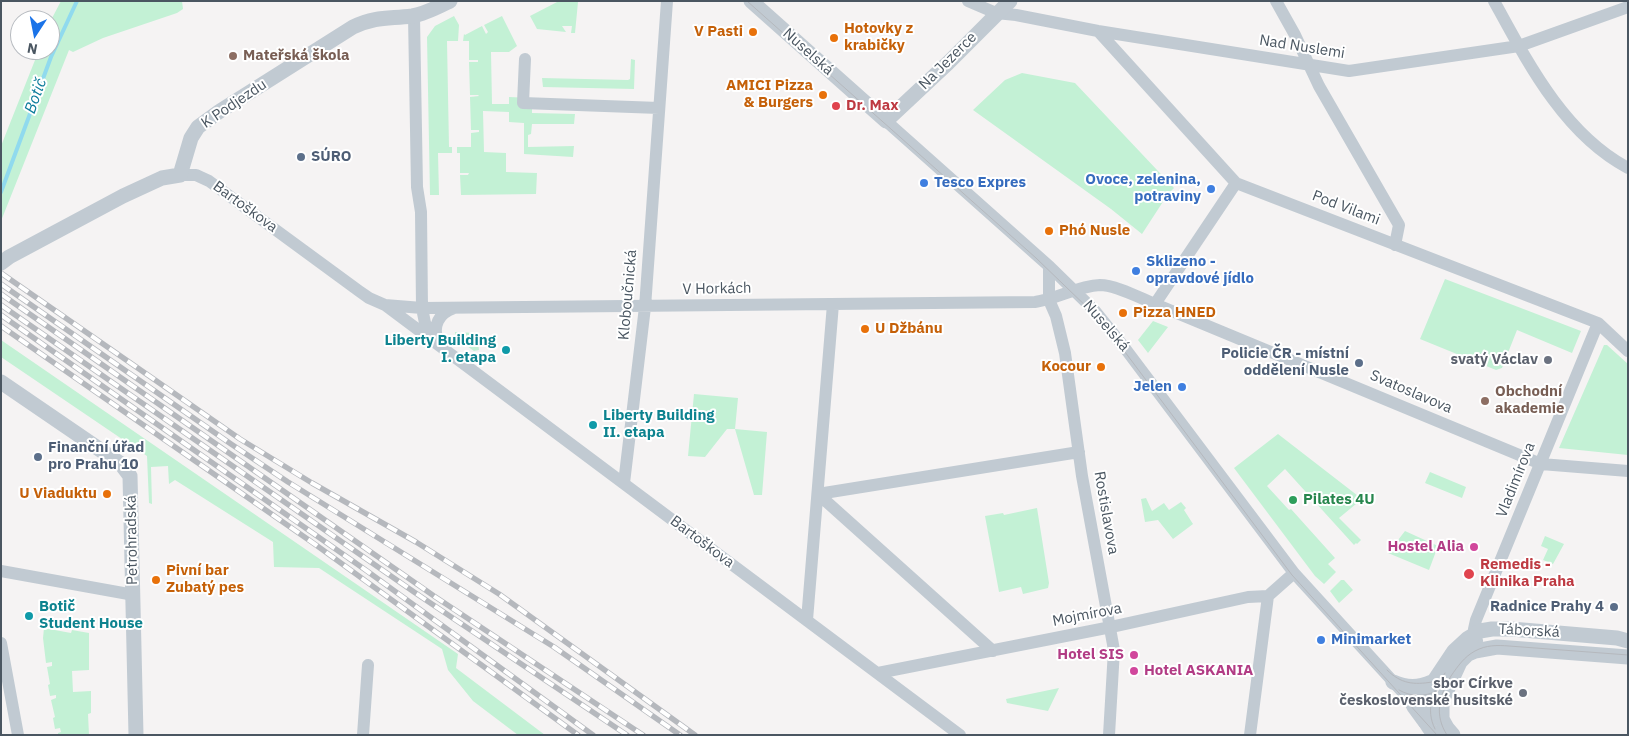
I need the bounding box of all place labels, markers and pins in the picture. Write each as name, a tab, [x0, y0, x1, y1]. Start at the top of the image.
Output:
place label: Hotovky z krabičky	[844, 20, 913, 55]
place label: V Pasti	[694, 23, 743, 41]
marker: V Pasti	[747, 26, 759, 38]
marker: Hotovky z krabičky	[828, 32, 840, 44]
place label: Mateřská škola	[243, 47, 350, 65]
marker: Mateřská škola	[227, 50, 239, 62]
place label: AMICI Pizza & Burgers	[726, 77, 813, 112]
marker: AMICI Pizza & Burgers	[817, 89, 829, 101]
place label: Dr. Max	[846, 97, 899, 115]
marker: Dr. Max	[830, 100, 842, 112]
place label: SÚRO	[311, 148, 351, 166]
marker: SÚRO	[295, 151, 307, 163]
place label: Ovoce, zelenina, potraviny	[1085, 171, 1201, 206]
place label: Tesco Expres	[934, 174, 1026, 192]
marker: Tesco Expres	[918, 177, 930, 189]
marker: Ovoce, zelenina, potraviny	[1205, 183, 1217, 195]
place label: Phó Nusle	[1059, 222, 1130, 240]
marker: Phó Nusle	[1043, 225, 1055, 237]
place label: Sklizeno - opravdové jídlo	[1146, 253, 1254, 288]
marker: Sklizeno - opravdové jídlo	[1130, 265, 1142, 277]
place label: Pizza HNED	[1133, 304, 1216, 322]
marker: Pizza HNED	[1117, 307, 1129, 319]
place label: U Džbánu	[875, 320, 943, 338]
marker: U Džbánu	[859, 323, 871, 335]
place label: Liberty Building I. etapa	[384, 332, 496, 367]
marker: Liberty Building I. etapa	[500, 344, 512, 356]
place label: Policie ČR - místní oddělení Nusle	[1221, 345, 1349, 380]
place label: svatý Václav	[1451, 351, 1538, 369]
marker: svatý Václav	[1542, 354, 1554, 366]
marker: Policie ČR - místní oddělení Nusle	[1353, 357, 1365, 369]
place label: Kocour	[1041, 358, 1091, 376]
marker: Kocour	[1095, 361, 1107, 373]
place label: Jelen	[1133, 378, 1172, 396]
marker: Jelen	[1176, 381, 1188, 393]
place label: Obchodní akademie	[1495, 383, 1564, 418]
marker: Obchodní akademie	[1479, 395, 1491, 407]
place label: Liberty Building II. etapa	[603, 407, 715, 442]
marker: Liberty Building II. etapa	[587, 419, 599, 431]
place label: Finanční úřad pro Prahu 10	[48, 439, 144, 474]
marker: Finanční úřad pro Prahu 10	[32, 451, 44, 463]
place label: U Viaduktu	[19, 485, 97, 503]
marker: U Viaduktu	[101, 488, 113, 500]
place label: Pilates 4U	[1303, 491, 1375, 509]
marker: Pilates 4U	[1287, 494, 1299, 506]
place label: Hostel Alia	[1387, 538, 1464, 556]
marker: Hostel Alia	[1468, 541, 1480, 553]
place label: Remedis - Klinika Praha	[1480, 556, 1575, 591]
place label: Pivní bar Zubatý pes	[166, 562, 244, 597]
marker: Remedis - Klinika Praha	[1462, 567, 1476, 581]
marker: Pivní bar Zubatý pes	[150, 574, 162, 586]
place label: Botič Student House	[39, 598, 143, 633]
place label: Radnice Prahy 4	[1490, 598, 1604, 616]
marker: Radnice Prahy 4	[1608, 601, 1620, 613]
marker: Botič Student House	[23, 610, 35, 622]
place label: Minimarket	[1331, 631, 1411, 649]
marker: Minimarket	[1315, 634, 1327, 646]
place label: Hotel SIS	[1057, 646, 1124, 664]
marker: Hotel SIS	[1128, 649, 1140, 661]
place label: Hotel ASKANIA	[1144, 662, 1253, 680]
marker: Hotel ASKANIA	[1128, 665, 1140, 677]
place label: sbor Církve československé husitské	[1339, 675, 1513, 710]
marker: sbor Církve československé husitské	[1517, 687, 1529, 699]

